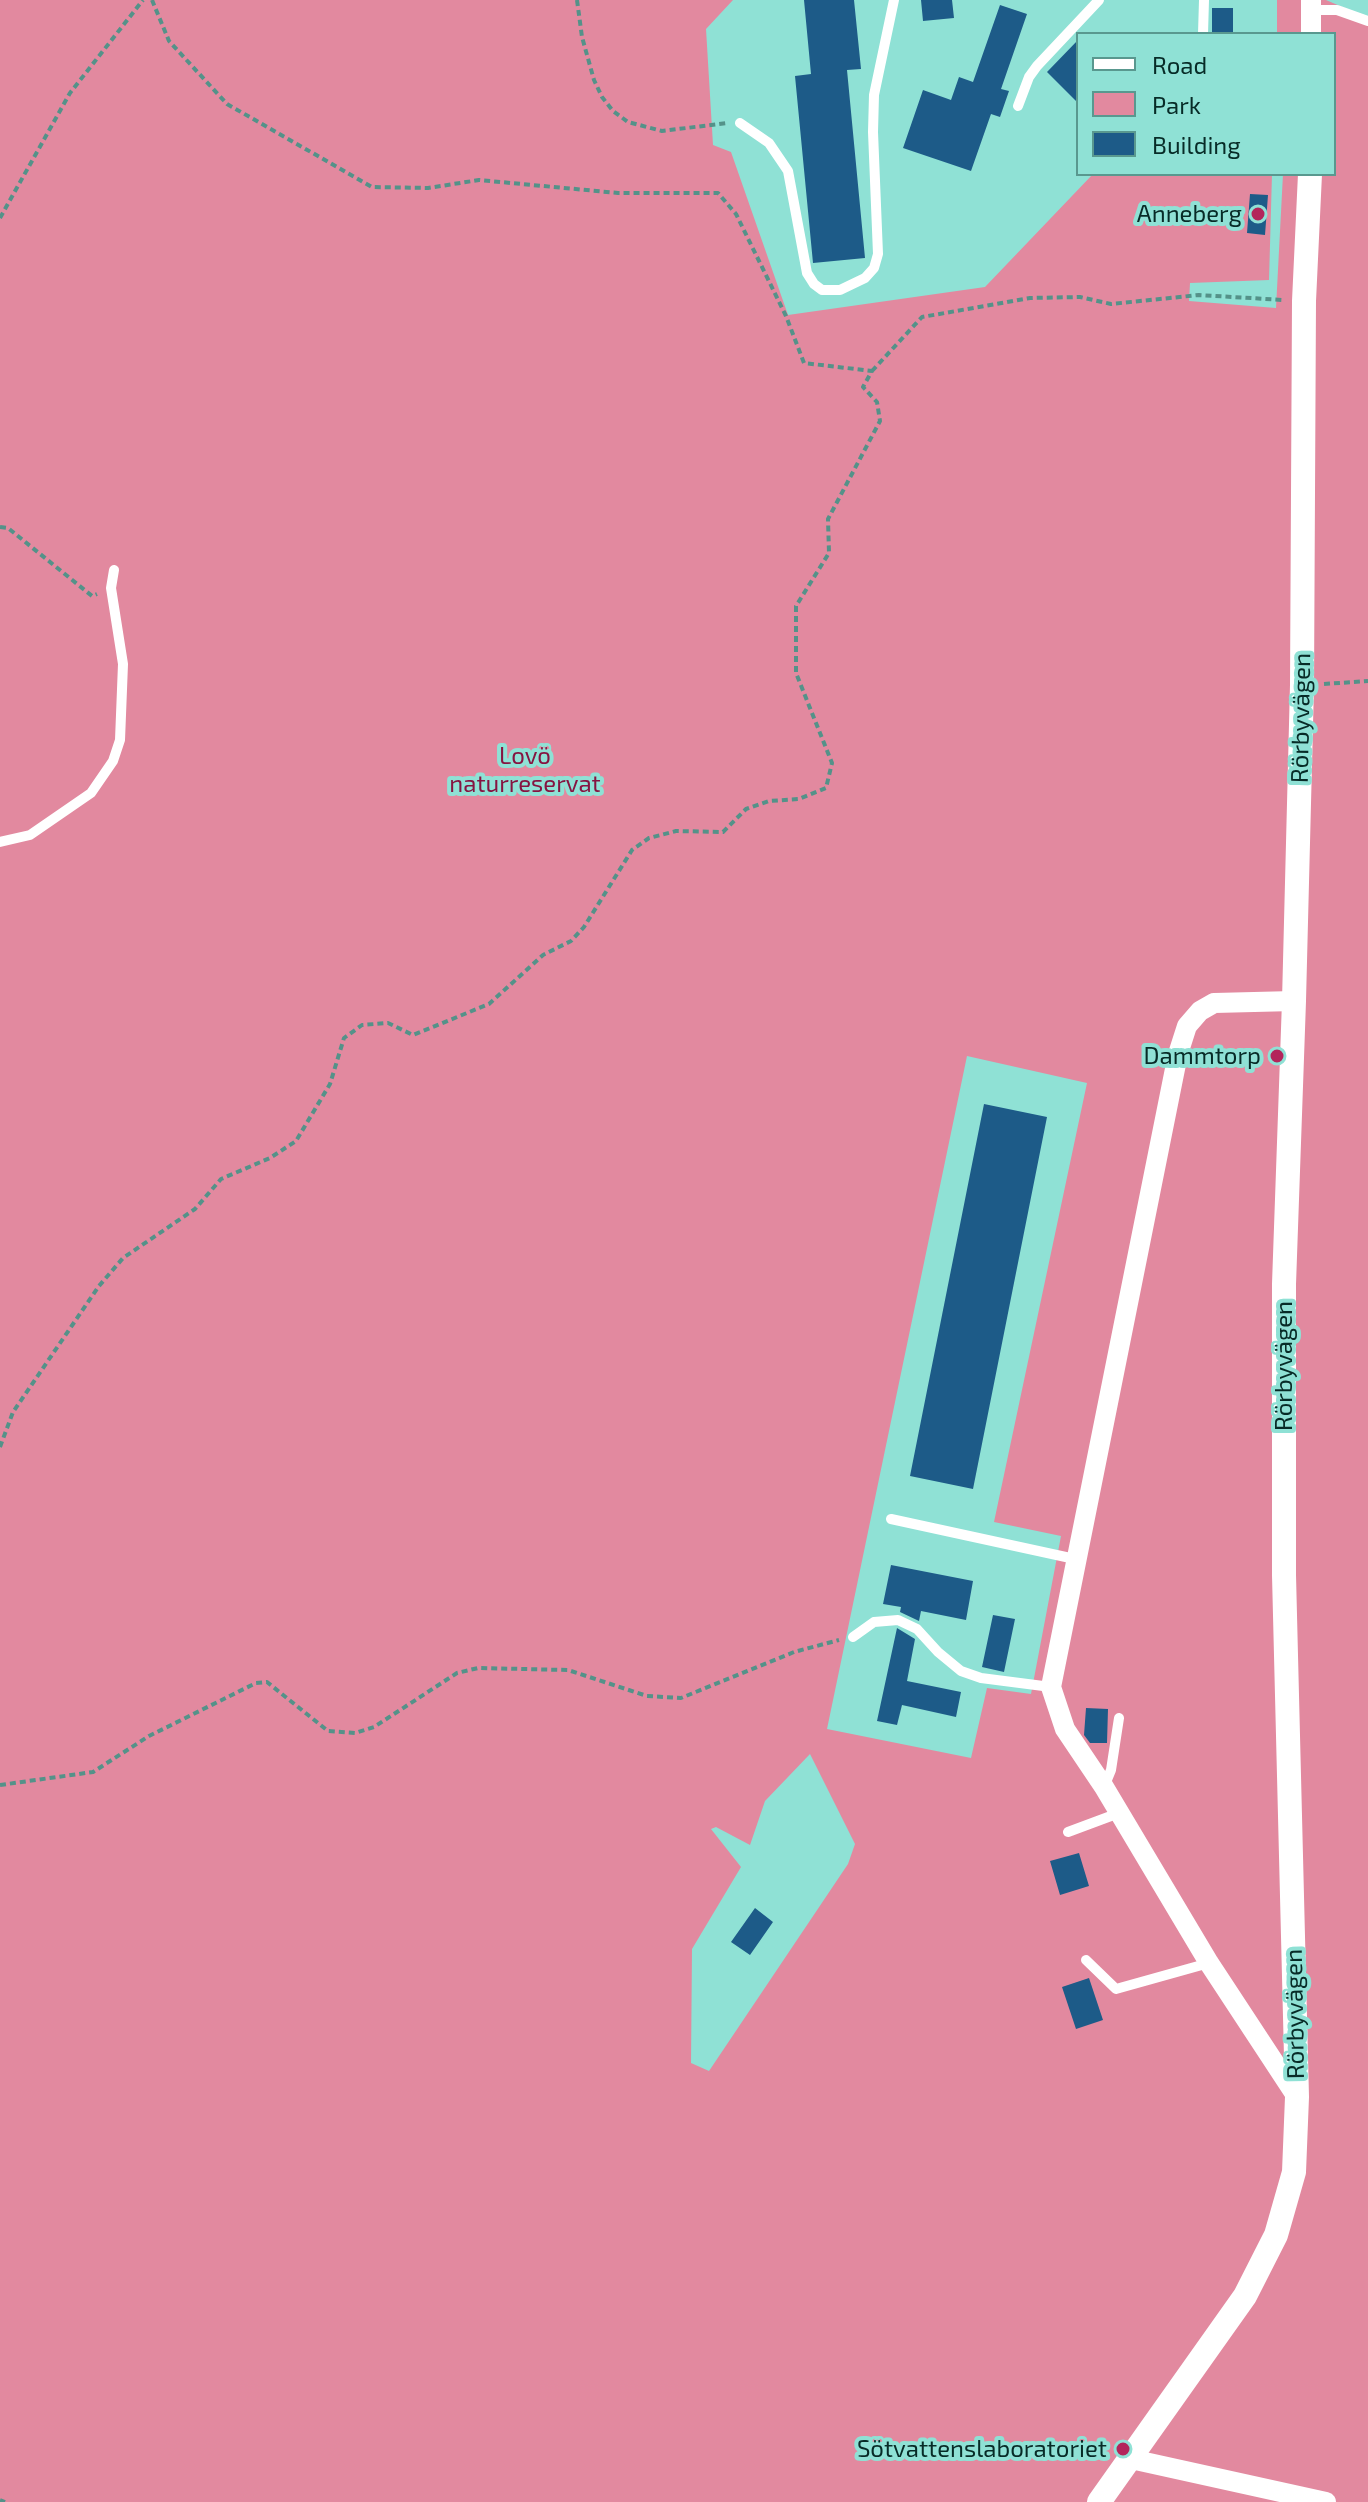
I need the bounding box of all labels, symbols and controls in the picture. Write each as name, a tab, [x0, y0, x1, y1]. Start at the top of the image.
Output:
legend	[1076, 32, 1336, 176]
text: Road	[1152, 50, 1207, 79]
text: Park	[1152, 90, 1201, 119]
text: Building	[1152, 130, 1241, 159]
place label: Anneberg	[1137, 200, 1242, 228]
marker: Anneberg	[1249, 205, 1267, 223]
street label: Rörbyvägen	[1285, 653, 1317, 783]
park label: Lovö naturreservat	[449, 742, 601, 798]
place label: Dammtorp	[1144, 1042, 1261, 1070]
marker: Dammtorp	[1268, 1047, 1286, 1065]
street label: Rörbyvägen	[1270, 1301, 1298, 1431]
street label: Rörbyvägen	[1279, 1949, 1311, 2079]
place label: Sötvattenslaboratoriet	[857, 2435, 1107, 2463]
marker: Sötvattenslaboratoriet	[1114, 2440, 1132, 2458]

